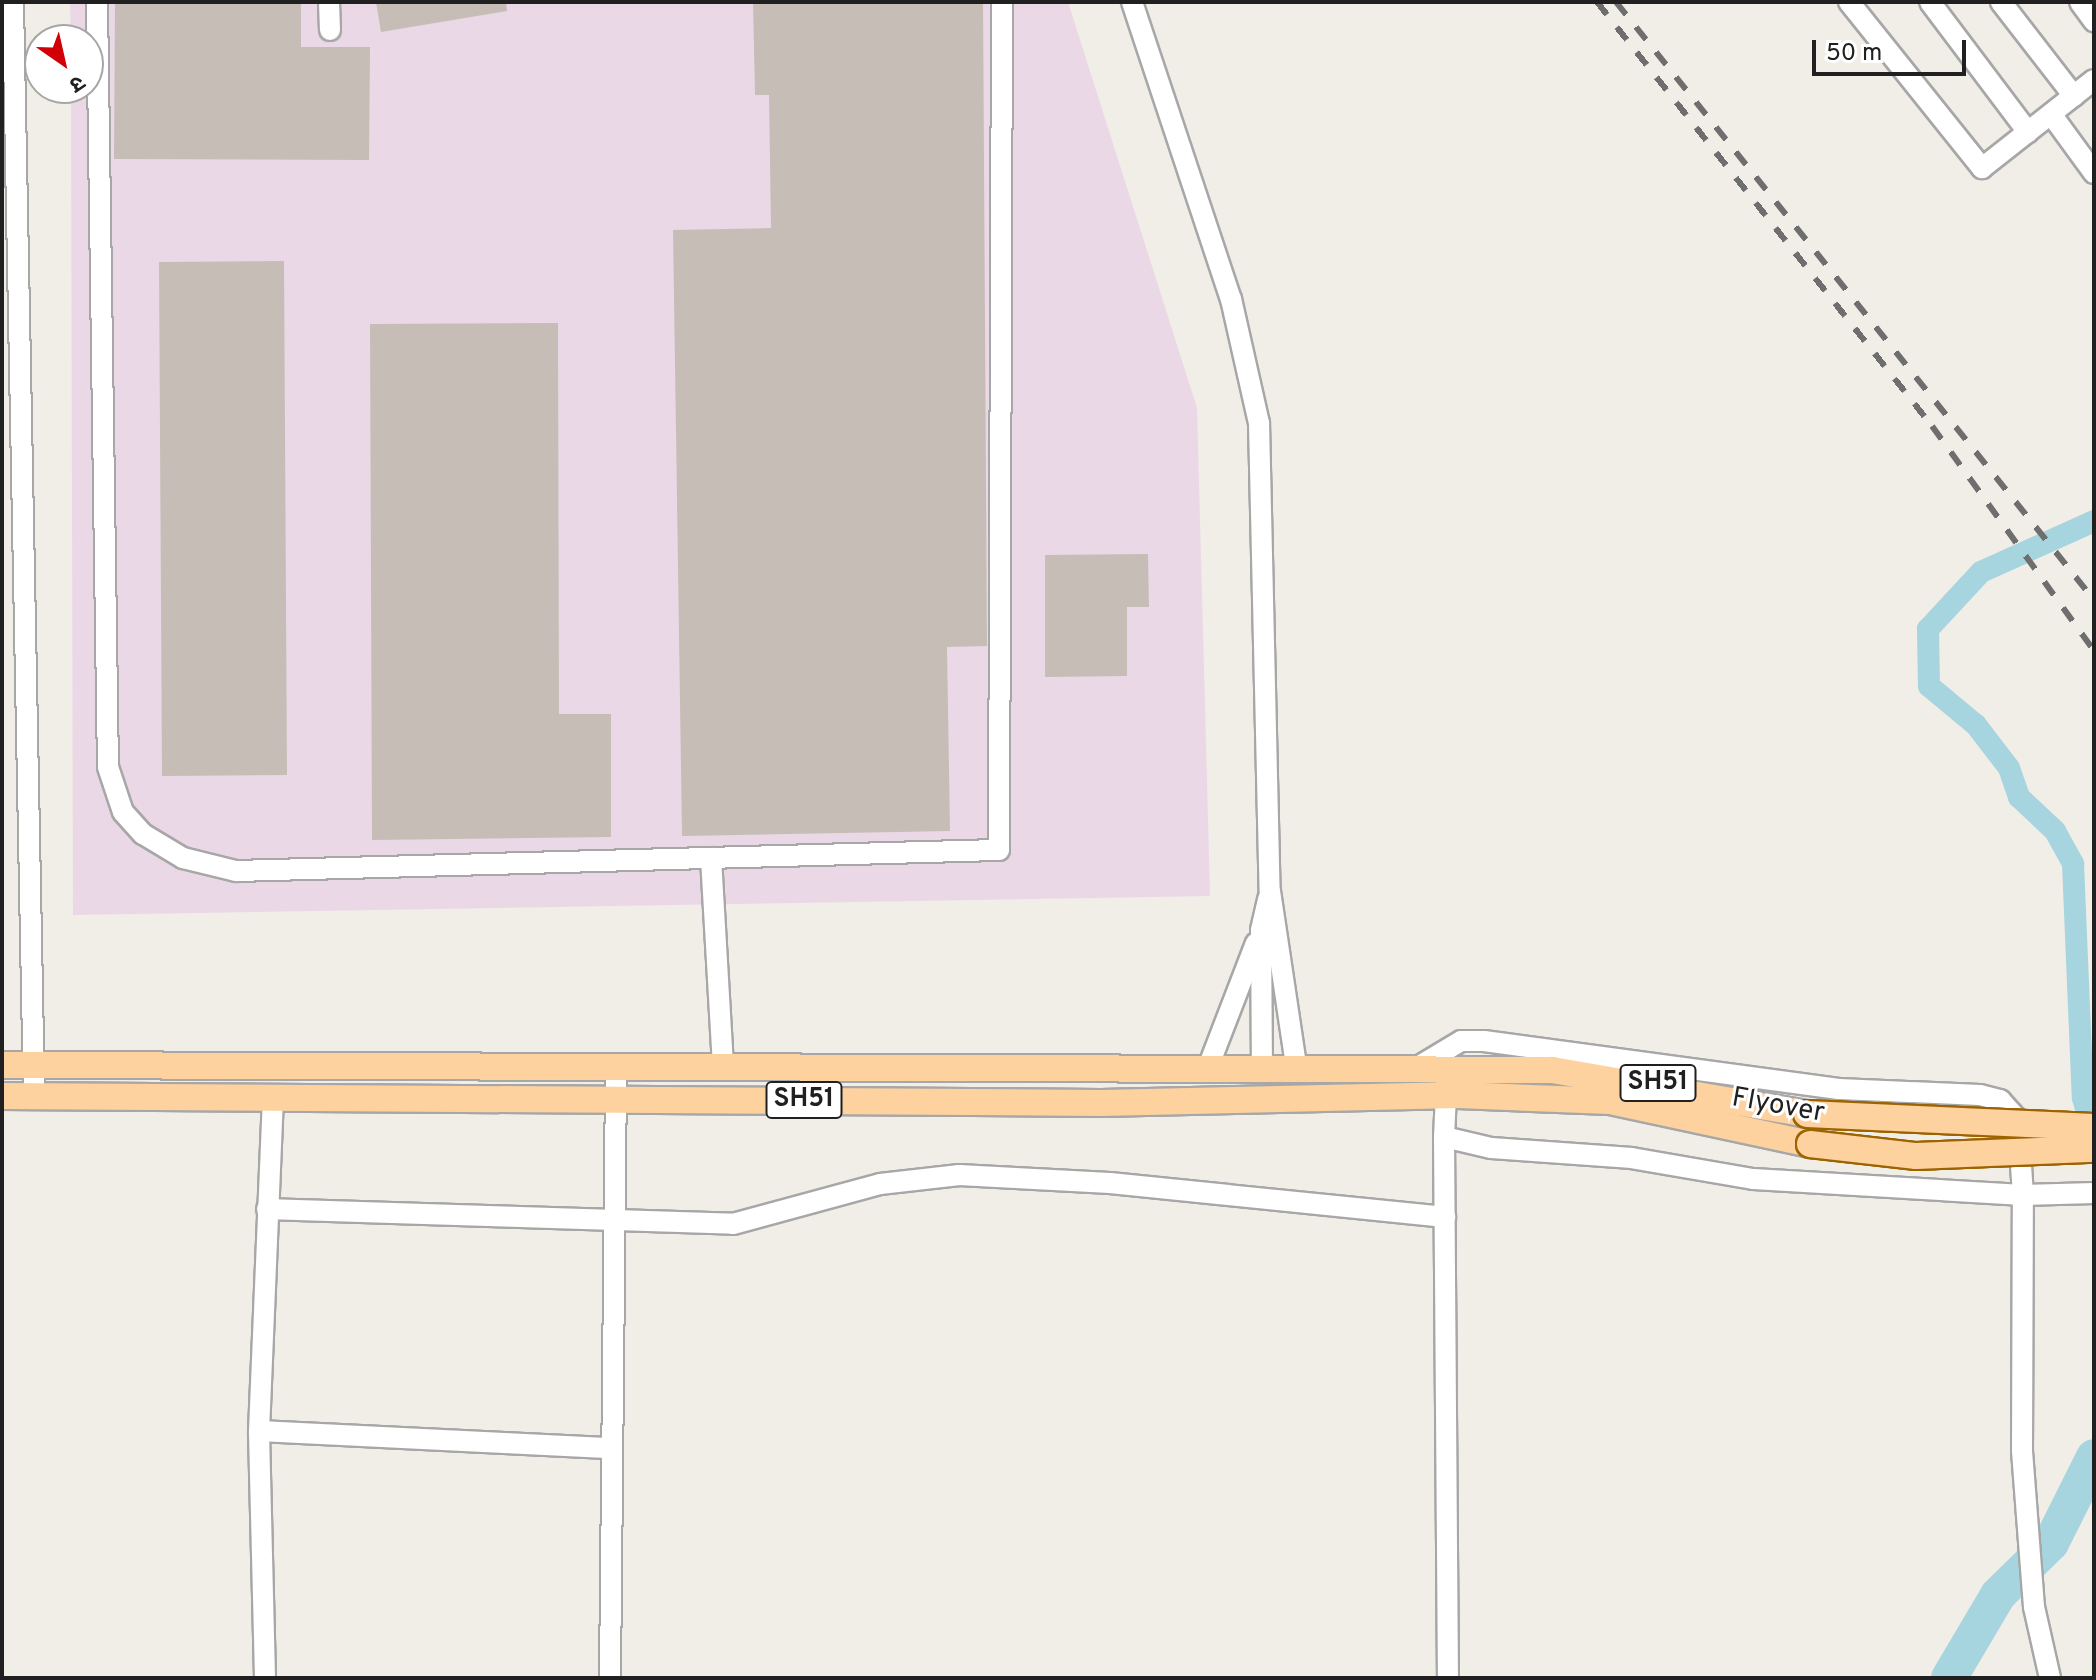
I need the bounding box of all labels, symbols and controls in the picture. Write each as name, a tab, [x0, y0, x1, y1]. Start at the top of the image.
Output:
north arrow	[24, 24, 104, 104]
scale bar	[1816, 24, 1970, 74]
text: 50 m	[1826, 39, 1882, 69]
text: उ	[64, 68, 89, 97]
road number: SH51	[1618, 1061, 1698, 1105]
road number: SH51	[764, 1078, 844, 1122]
street label: Flyover	[1729, 1081, 1827, 1131]

